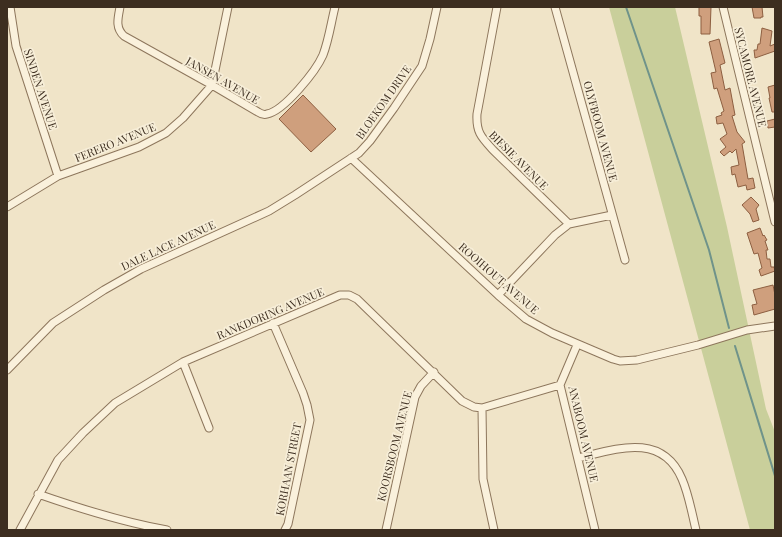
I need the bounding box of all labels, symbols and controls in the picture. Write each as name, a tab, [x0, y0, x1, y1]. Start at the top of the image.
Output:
street label: SYCAMORE AVENUE	[731, 26, 771, 129]
street label: SINDEN AVENUE	[21, 47, 61, 132]
street label: JANSEN AVENUE	[183, 52, 263, 107]
street label: BLOEKOM DRIVE	[352, 62, 414, 142]
street label: OLYFBOOM AVENUE	[580, 79, 622, 183]
street label: FERERO AVENUE	[72, 119, 158, 165]
street label: BIESIE AVENUE	[486, 127, 552, 193]
street label: DALE LACE AVENUE	[119, 216, 218, 273]
street label: ROOIHOUT AVENUE	[456, 239, 543, 317]
street label: RANKDORING AVENUE	[214, 283, 326, 342]
street label: ANABOOM AVENUE	[565, 384, 602, 484]
street label: KOORSBOOM AVENUE	[373, 389, 415, 503]
street label: KORHAAN STREET	[272, 421, 304, 517]

